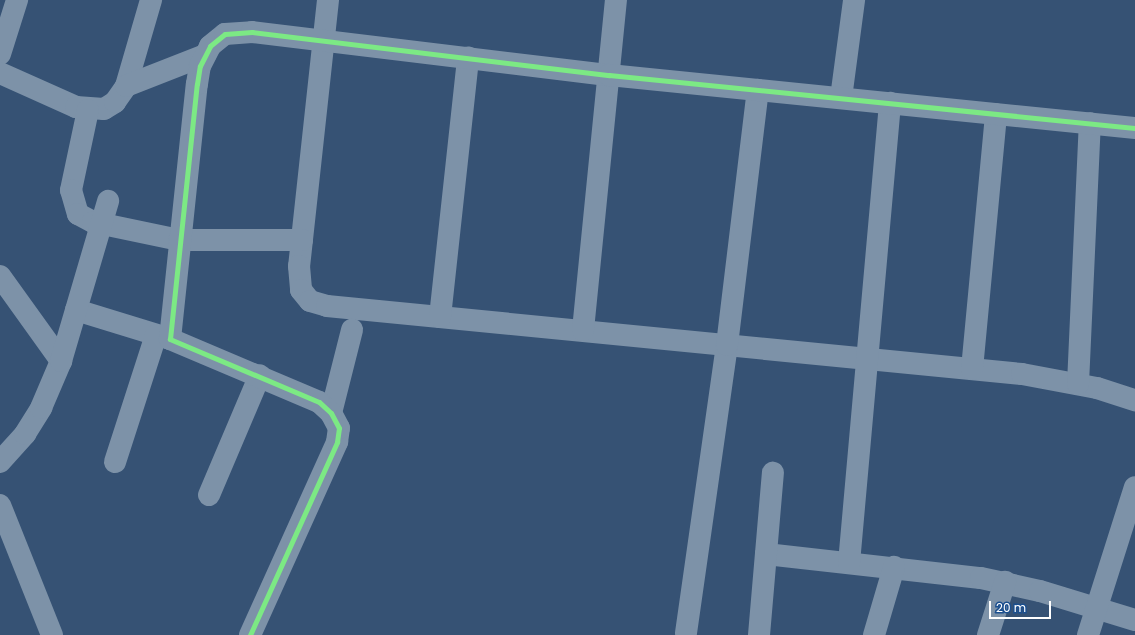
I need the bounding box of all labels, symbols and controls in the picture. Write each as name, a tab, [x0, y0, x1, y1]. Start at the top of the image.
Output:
scale bar	[991, 593, 1053, 619]
text: 20 m	[996, 599, 1026, 616]

